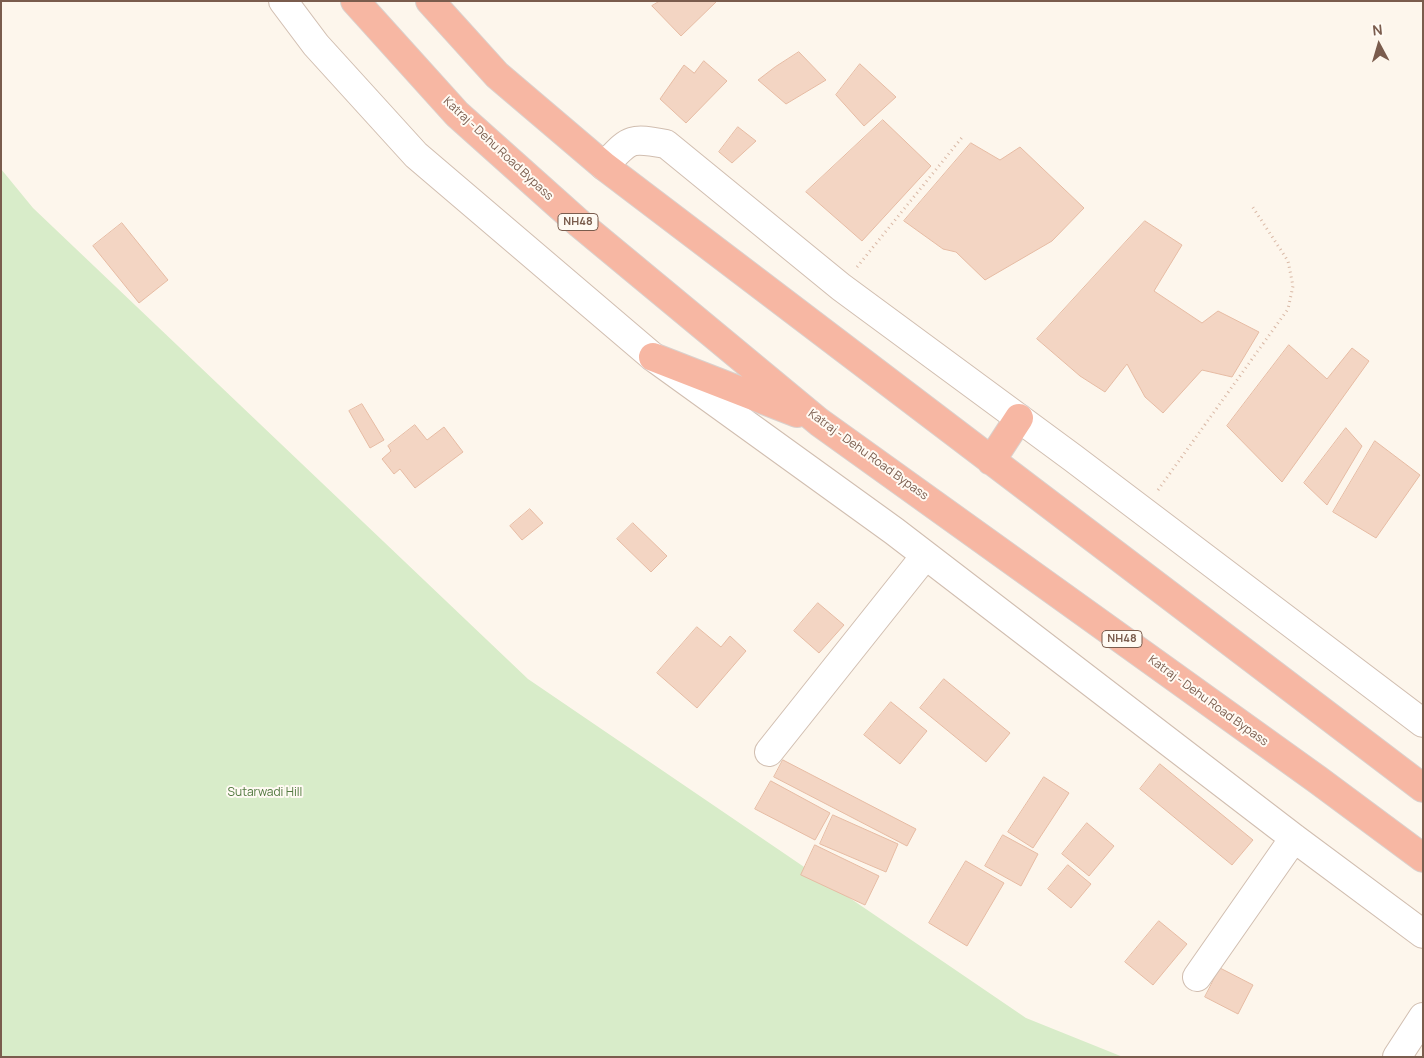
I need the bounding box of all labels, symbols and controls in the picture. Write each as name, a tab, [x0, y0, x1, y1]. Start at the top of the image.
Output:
north arrow	[1354, 20, 1404, 70]
text: N	[1371, 20, 1383, 40]
street label: Katraj - Dehu Road Bypass	[440, 94, 556, 204]
road number: NH48	[558, 213, 598, 230]
street label: Katraj - Dehu Road Bypass	[805, 407, 931, 503]
road number: NH48	[1102, 630, 1142, 648]
street label: Katraj - Dehu Road Bypass	[1145, 653, 1271, 749]
park label: Sutarwadi Hill	[228, 786, 302, 800]

